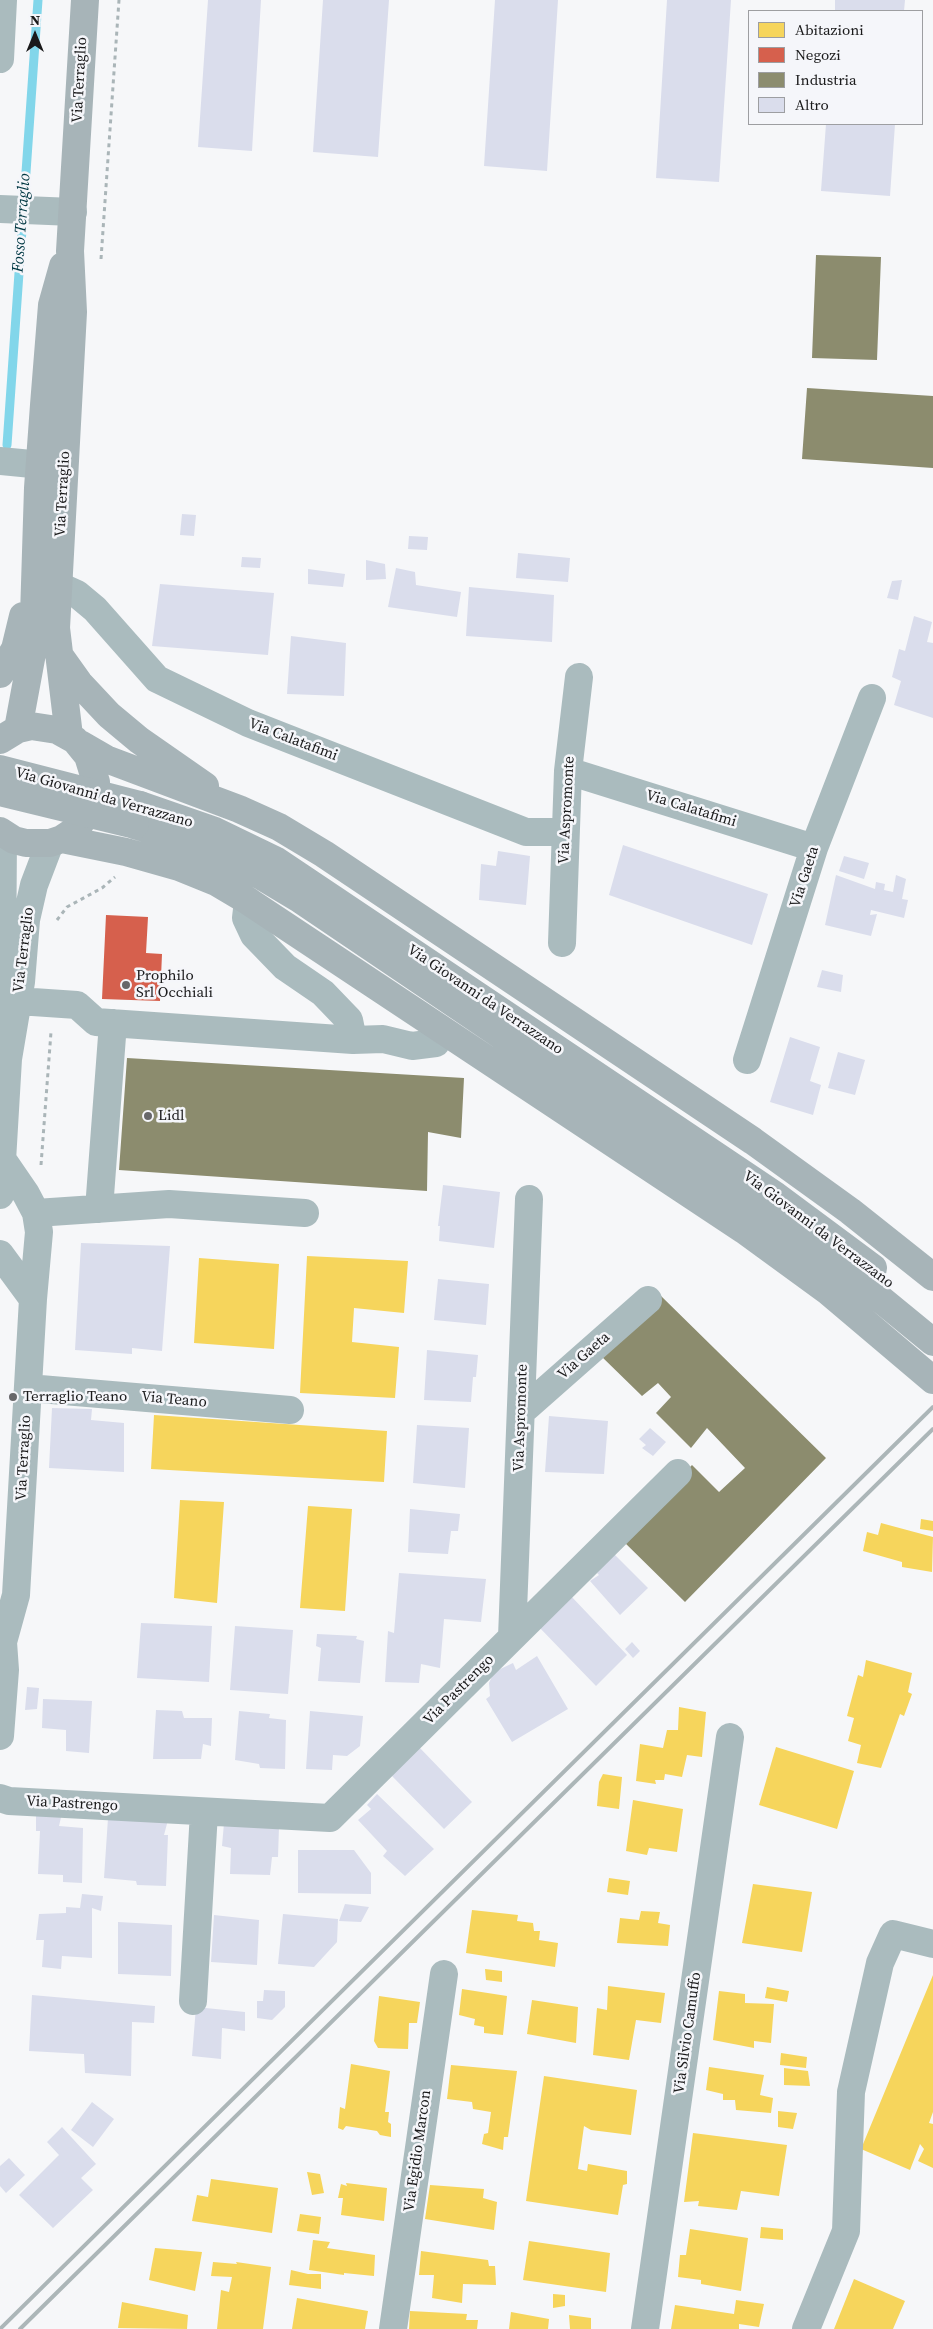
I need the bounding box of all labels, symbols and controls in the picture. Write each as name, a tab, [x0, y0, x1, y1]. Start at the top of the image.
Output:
north arrow	[10, 10, 60, 60]
text: N	[30, 10, 40, 30]
legend	[748, 10, 923, 125]
text: Abitazioni	[795, 19, 864, 40]
street label: Via Terraglio	[69, 37, 91, 123]
text: Negozi	[795, 44, 841, 65]
text: Industria	[795, 69, 857, 90]
text: Altro	[795, 94, 829, 115]
water label: Fosso Terraglio	[9, 173, 35, 273]
street label: Via Terraglio	[52, 451, 74, 537]
street label: Via Calatafimi	[246, 715, 340, 765]
street label: Via Aspromonte	[555, 756, 579, 864]
street label: Via Giovanni da Verrazzano	[13, 764, 195, 832]
street label: Via Calatafimi	[643, 787, 739, 831]
street label: Via Gaeta	[787, 844, 823, 910]
street label: Via Terraglio	[10, 906, 38, 994]
street label: Via Giovanni da Verrazzano	[404, 941, 566, 1059]
place label: Prophilo Srl Occhiali	[136, 967, 213, 1002]
marker: Prophilo Srl Occhiali	[120, 979, 132, 991]
place label: Lidl	[158, 1107, 184, 1125]
marker: Lidl	[142, 1110, 154, 1122]
street label: Via Giovanni da Verrazzano	[739, 1167, 897, 1293]
street label: Via Gaeta	[554, 1328, 614, 1384]
street label: Via Aspromonte	[510, 1364, 532, 1472]
place label: Terraglio Teano	[23, 1388, 127, 1406]
street label: Via Teano	[141, 1388, 207, 1412]
marker: Terraglio Teano	[7, 1391, 19, 1403]
street label: Via Terraglio	[13, 1415, 35, 1501]
street label: Via Pastrengo	[420, 1651, 498, 1729]
street label: Via Pastrengo	[26, 1793, 118, 1815]
street label: Via Silvio Camuffo	[671, 1971, 705, 2095]
street label: Via Egidio Marcon	[401, 2089, 435, 2213]

